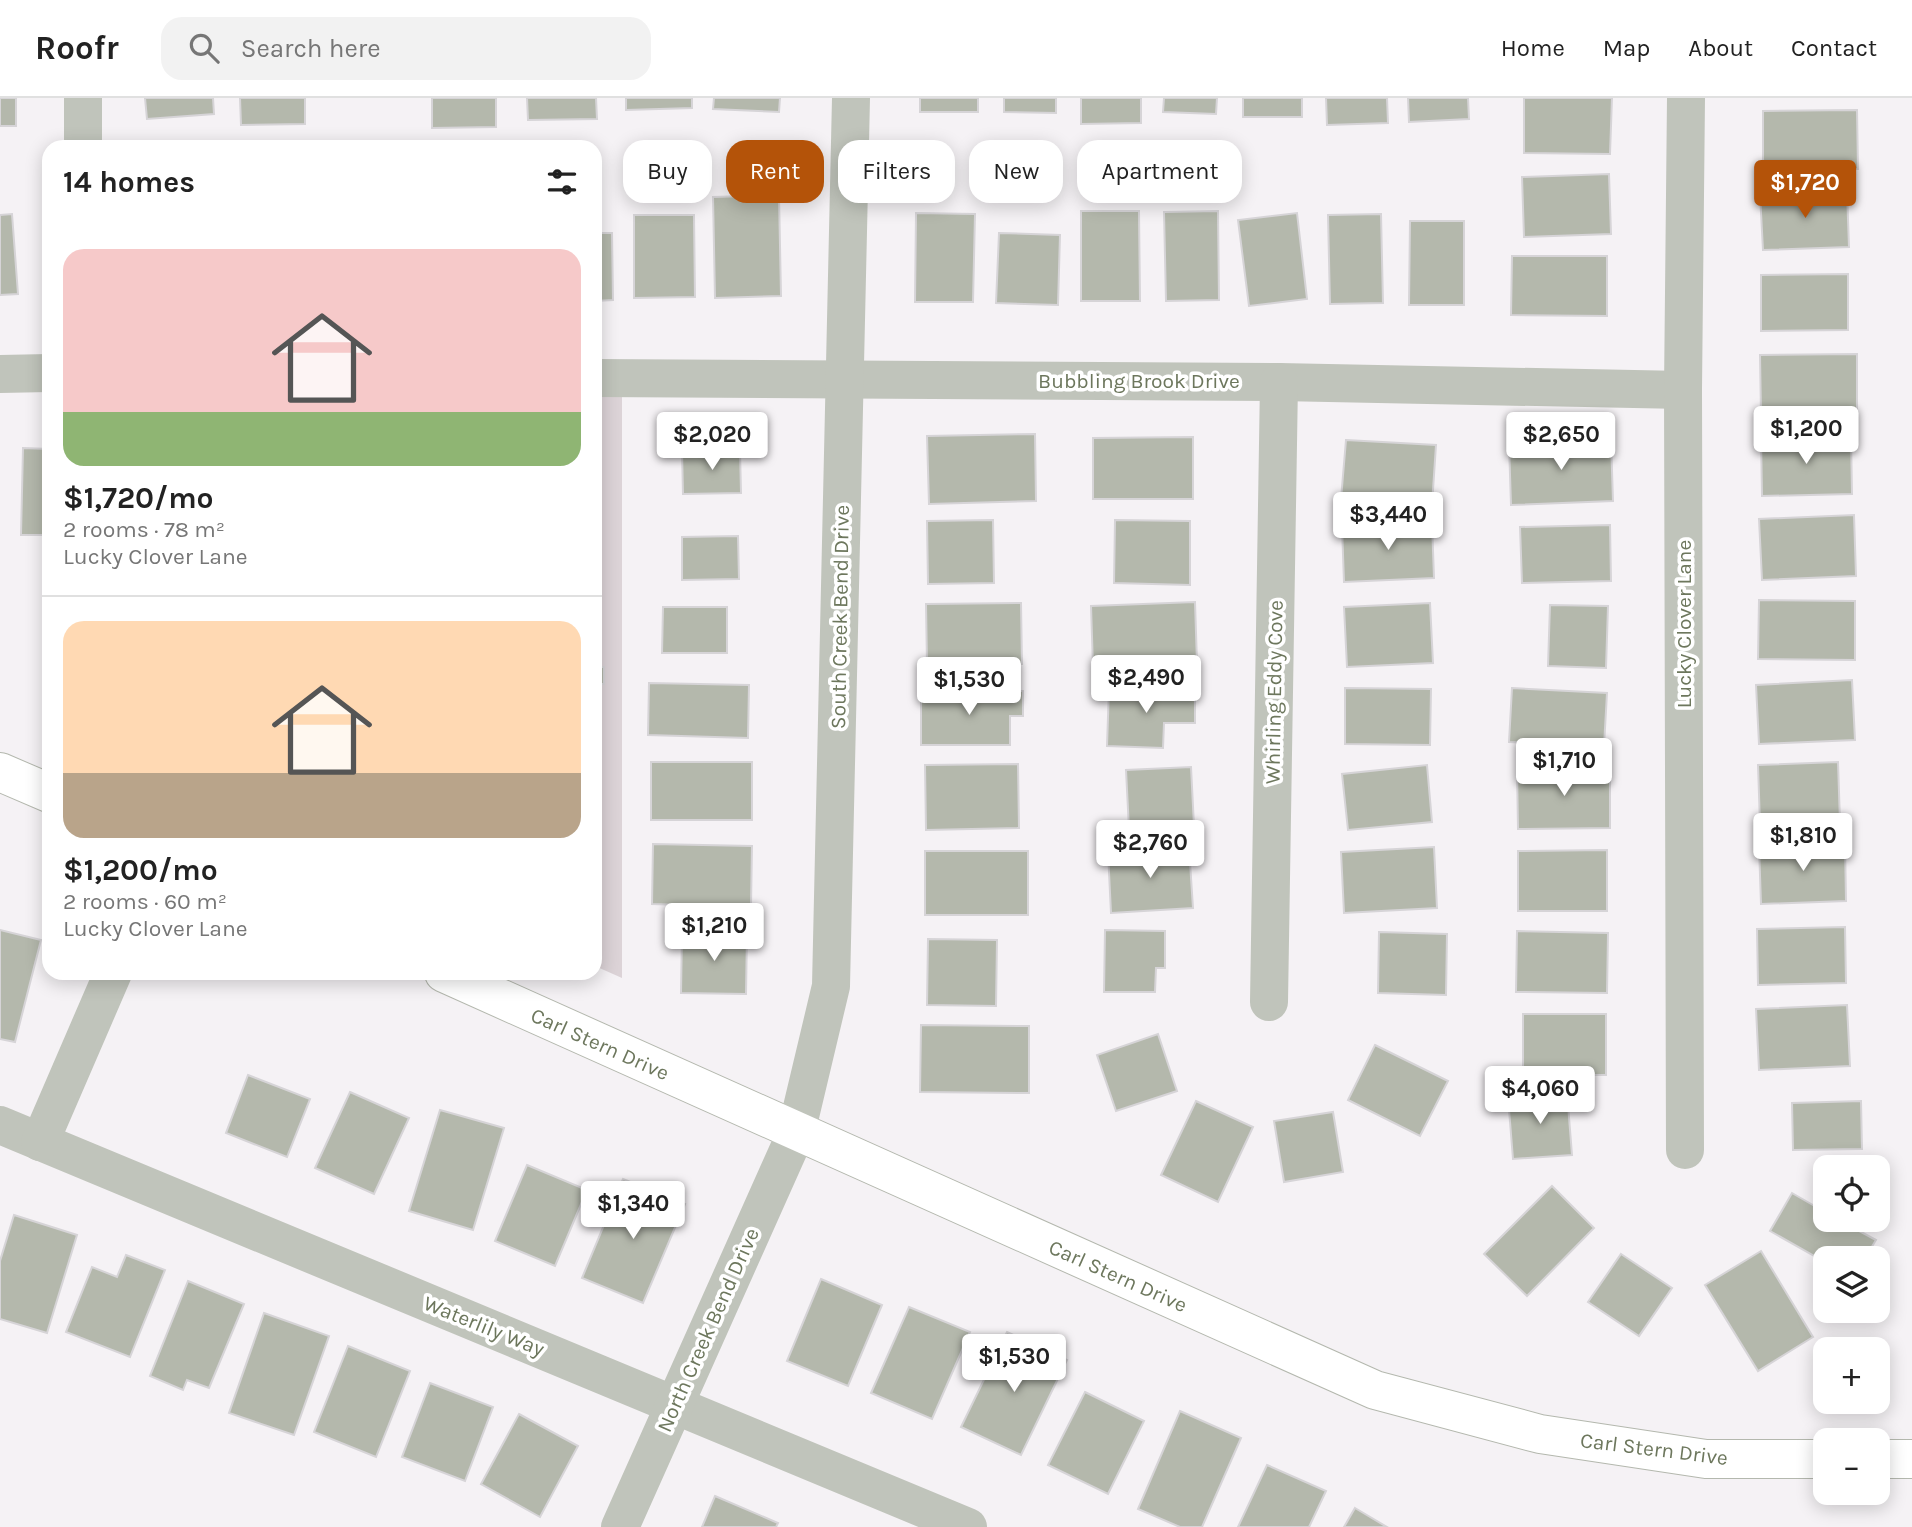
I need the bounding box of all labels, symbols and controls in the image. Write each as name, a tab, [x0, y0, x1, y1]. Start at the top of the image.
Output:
search box	[161, 17, 651, 80]
text: Roofr	[35, 29, 119, 67]
icon: search	[185, 29, 223, 67]
text: Search here	[241, 33, 381, 64]
text: Home	[1501, 34, 1565, 62]
text: Map	[1603, 34, 1650, 62]
text: About	[1688, 34, 1753, 62]
text: Contact	[1791, 34, 1877, 62]
chip: Buy	[623, 140, 712, 203]
chip: Rent	[726, 140, 824, 203]
chip: Filters	[838, 140, 955, 203]
chip: New	[969, 140, 1063, 203]
chip: Apartment	[1077, 140, 1242, 203]
pin: $1,720	[1748, 160, 1862, 220]
icon: filters	[543, 163, 581, 201]
text: 14 homes	[63, 164, 195, 200]
text: $1,720	[1770, 169, 1840, 196]
icon: home	[259, 295, 385, 421]
street label: Bubbling Brook Drive	[1038, 369, 1240, 393]
pin: $1,200	[1749, 406, 1863, 466]
pin: $2,020	[655, 412, 769, 472]
pin: $2,650	[1504, 412, 1618, 472]
text: $1,200	[1770, 415, 1842, 442]
text: $2,020	[673, 421, 751, 448]
text: $2,650	[1522, 421, 1600, 448]
text: $1,720/mo	[63, 480, 214, 516]
pin: $3,440	[1331, 492, 1445, 552]
text: $3,440	[1349, 501, 1427, 528]
street label: South Creek Bend Drive	[826, 505, 854, 729]
text: 2 rooms · 78 m²	[63, 516, 225, 543]
street label: Lucky Clover Lane	[1672, 540, 1696, 708]
text: Lucky Clover Lane	[63, 543, 248, 570]
street label: Whirling Eddy Cove	[1260, 600, 1288, 784]
pin: $2,490	[1089, 656, 1203, 715]
pin: $1,530	[912, 658, 1026, 717]
text: $2,490	[1107, 664, 1185, 691]
text: $1,530	[933, 666, 1005, 693]
icon: home	[259, 667, 385, 793]
pin: $1,710	[1507, 738, 1621, 798]
text: $1,710	[1532, 747, 1596, 774]
pin: $1,810	[1746, 814, 1860, 873]
pin: $2,760	[1093, 820, 1207, 880]
text: $1,810	[1769, 822, 1837, 849]
text: $2,760	[1112, 829, 1188, 856]
text: $1,200/mo	[63, 852, 218, 888]
text: 2 rooms · 60 m²	[63, 888, 227, 915]
pin: $1,210	[657, 904, 771, 963]
text: $1,210	[681, 912, 747, 939]
text: Lucky Clover Lane	[63, 915, 248, 942]
street label: Carl Stern Drive	[527, 1003, 673, 1085]
pin: $4,060	[1483, 1066, 1597, 1126]
text: $4,060	[1501, 1075, 1579, 1102]
map controls	[1813, 1155, 1890, 1505]
button: locate	[1813, 1155, 1890, 1232]
pin: $1,340	[576, 1182, 690, 1241]
text: $1,340	[597, 1190, 669, 1217]
street label: North Creek Bend Drive	[652, 1224, 764, 1436]
street label: Carl Stern Drive	[1045, 1235, 1191, 1317]
button: layers	[1813, 1246, 1890, 1323]
street label: Waterlily Way	[420, 1291, 548, 1361]
pin: $1,530	[957, 1334, 1071, 1394]
button: +	[1813, 1337, 1890, 1414]
text: $1,530	[978, 1343, 1050, 1370]
street label: Carl Stern Drive	[1579, 1428, 1729, 1470]
button: −	[1813, 1428, 1890, 1505]

